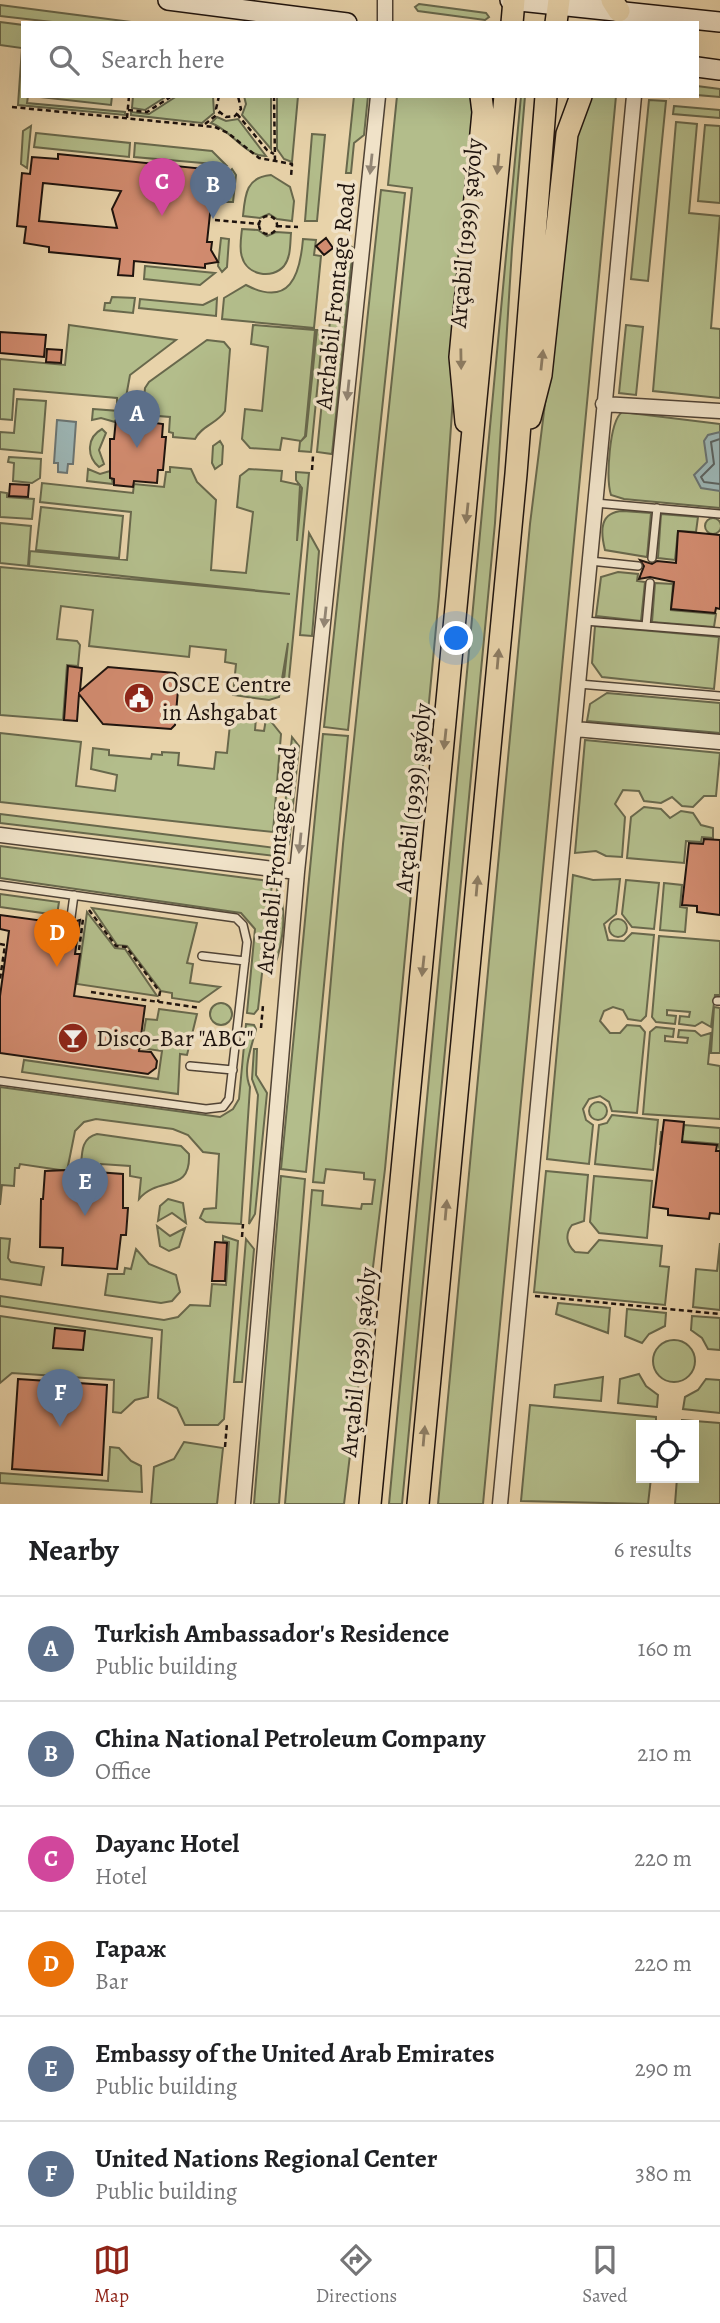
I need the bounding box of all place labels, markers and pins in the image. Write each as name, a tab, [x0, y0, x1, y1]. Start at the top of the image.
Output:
pin: C	[139, 158, 185, 216]
pin: B	[190, 161, 236, 219]
pin: A	[114, 390, 160, 448]
place label: OSCE Centre in Ashgabat	[162, 668, 291, 728]
public building icon: OSCE Centre in Ashgabat	[122, 681, 156, 715]
pin: D	[34, 909, 80, 967]
bar icon: Disco-Bar "ABC"	[56, 1021, 90, 1055]
place label: Disco-Bar "ABC"	[96, 1022, 254, 1054]
pin: E	[62, 1158, 108, 1216]
pin: F	[37, 1369, 83, 1427]

